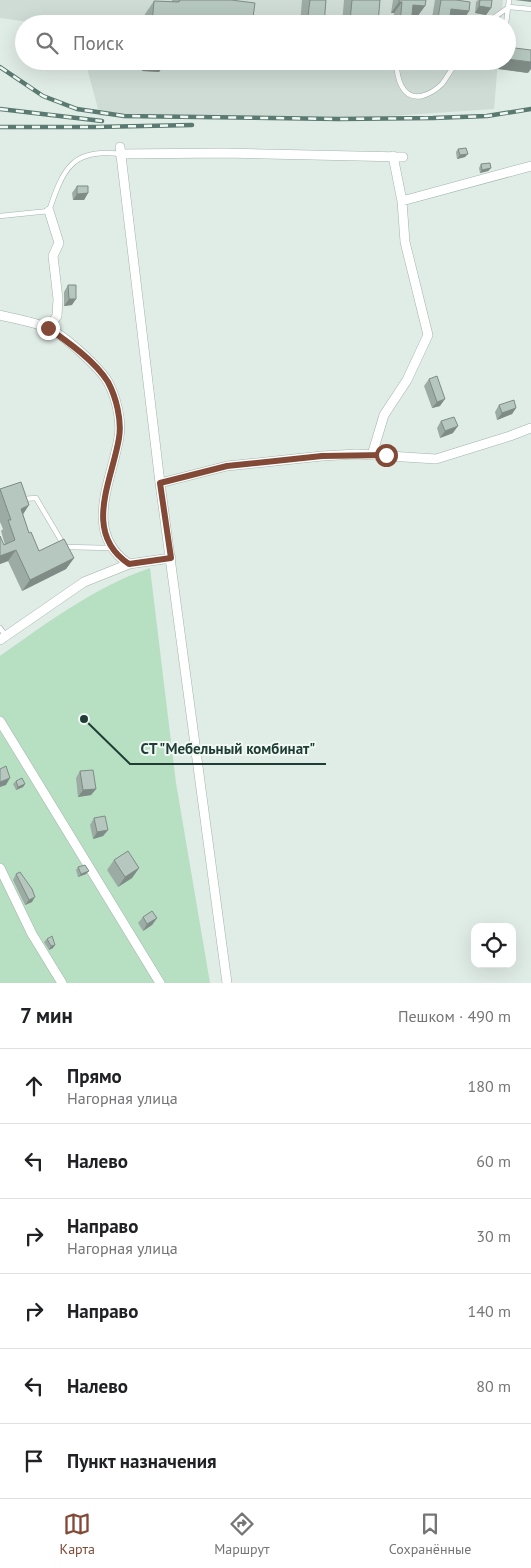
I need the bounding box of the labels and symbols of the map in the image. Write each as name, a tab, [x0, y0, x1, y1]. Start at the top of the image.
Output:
route end	[37, 317, 60, 340]
route start	[375, 444, 398, 467]
callout: СТ "Мебельный комбинат"	[130, 734, 326, 764]
text: СТ "Мебельный комбинат"	[141, 739, 315, 758]

